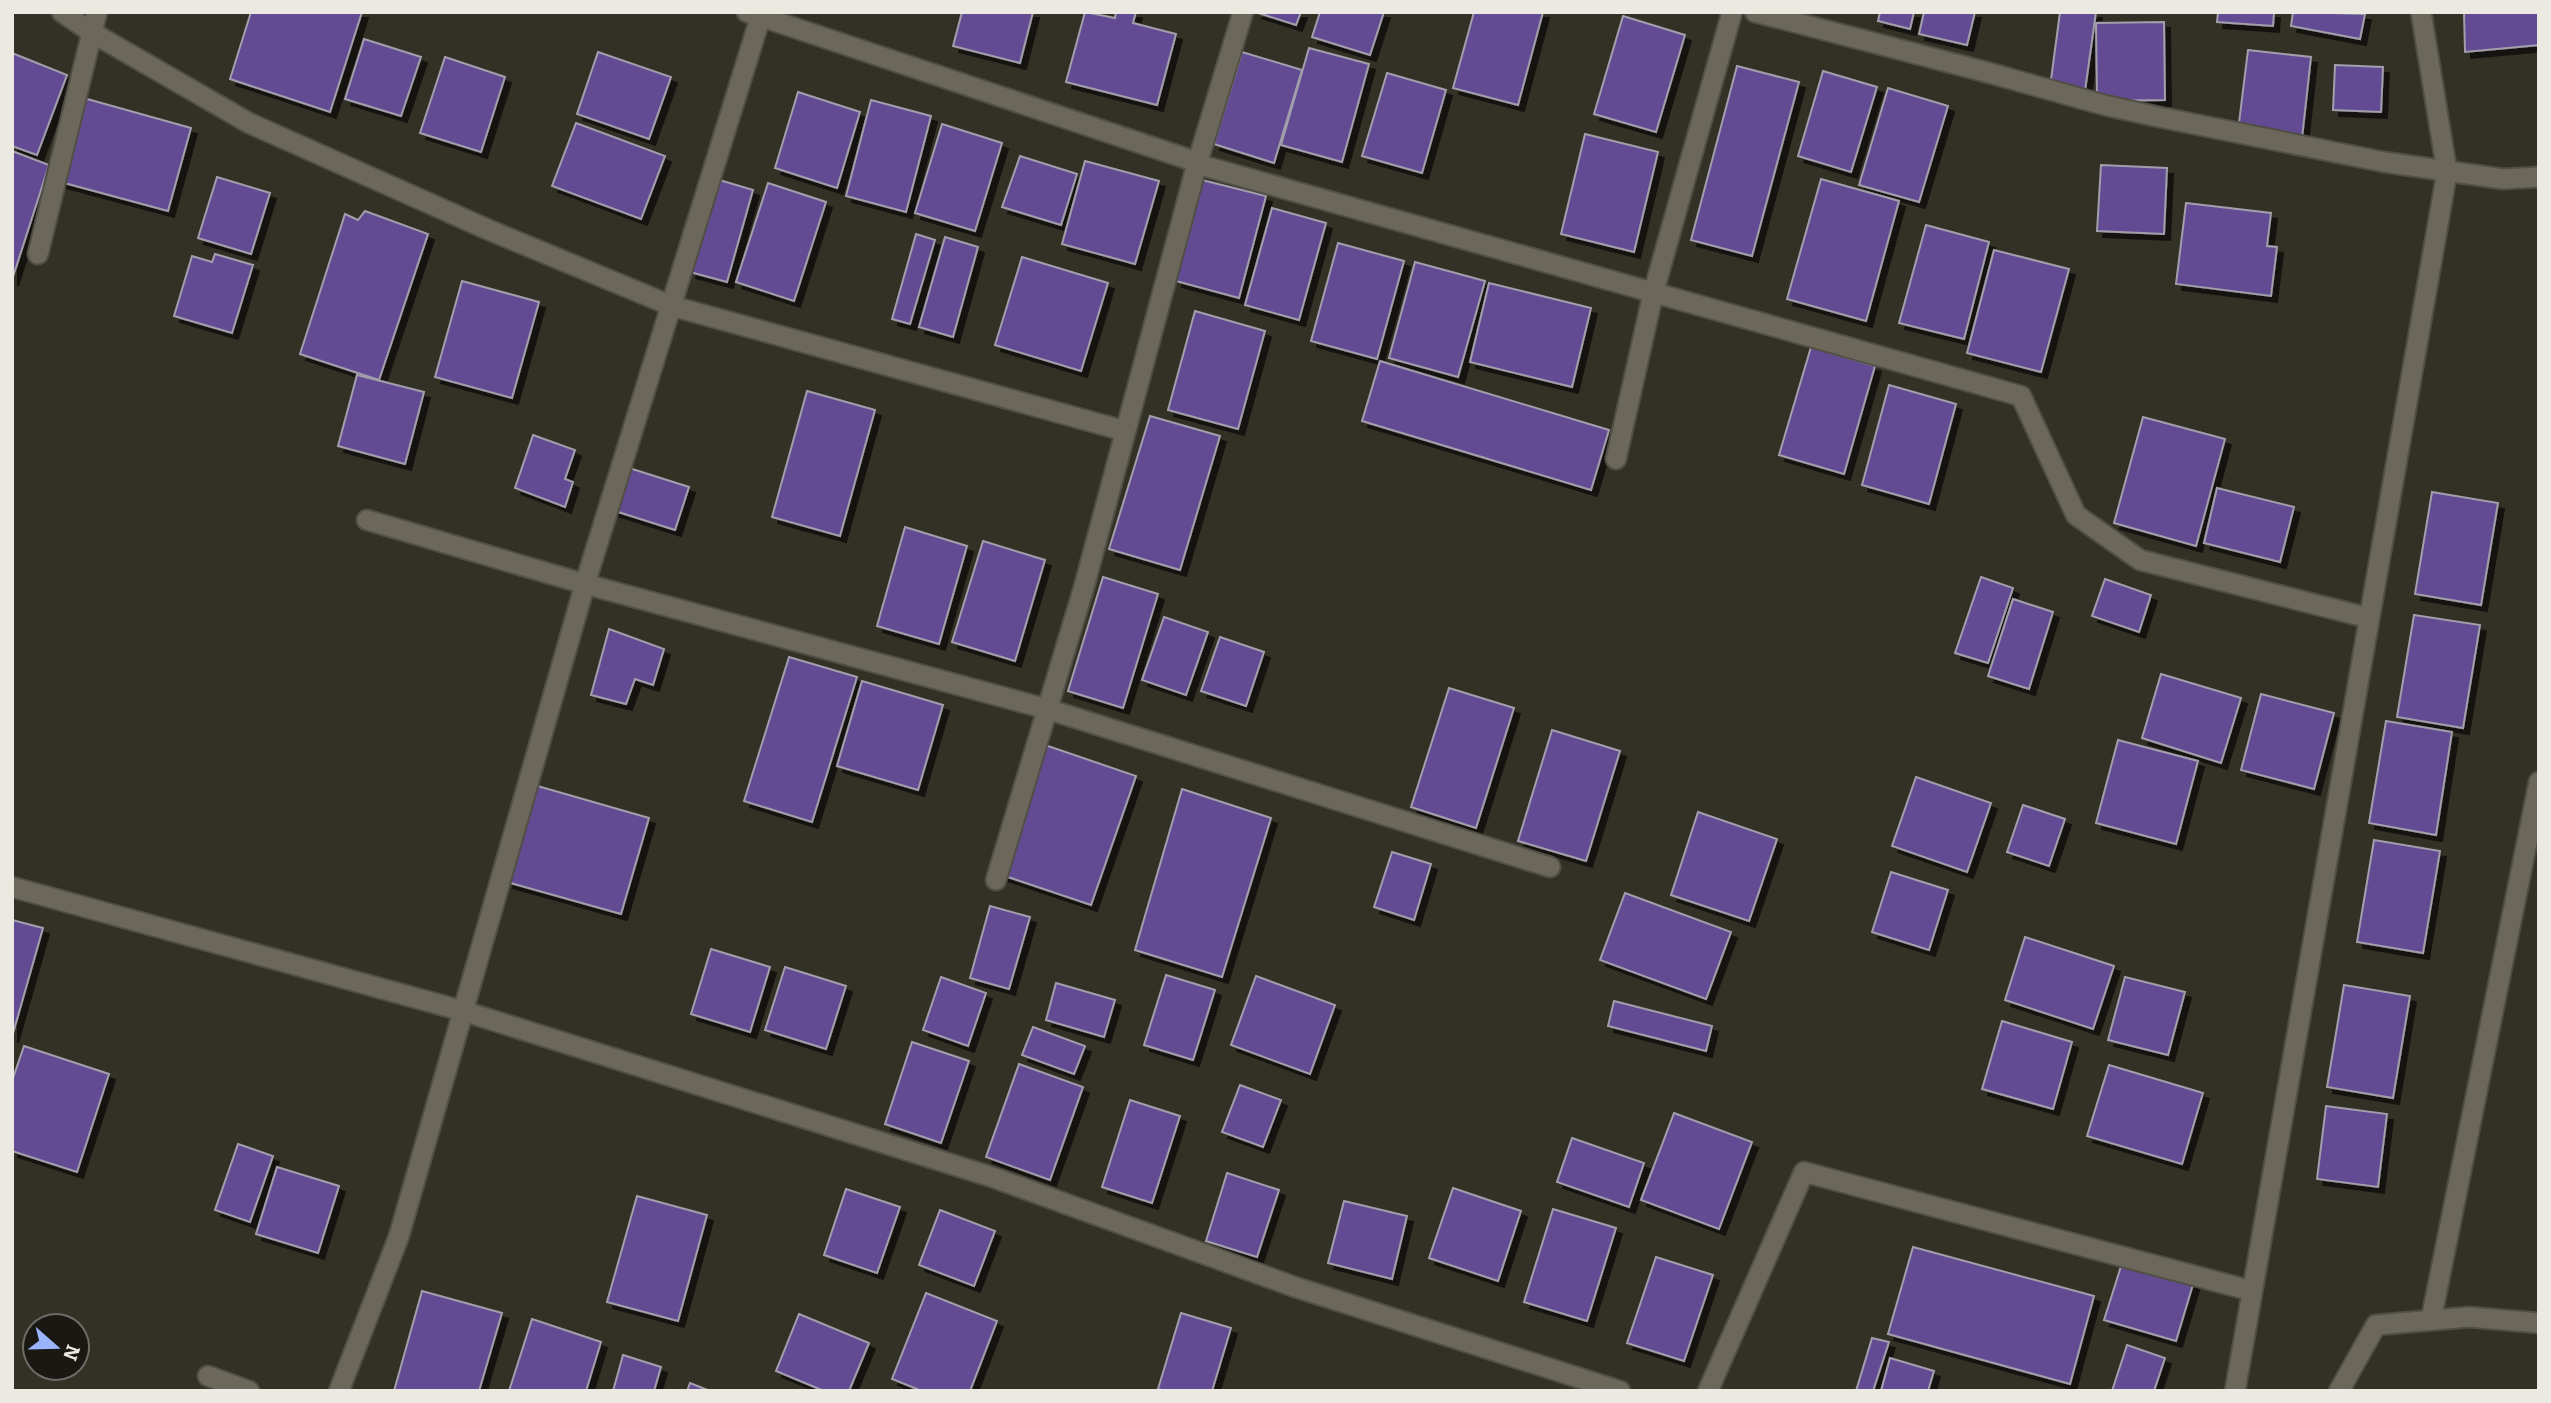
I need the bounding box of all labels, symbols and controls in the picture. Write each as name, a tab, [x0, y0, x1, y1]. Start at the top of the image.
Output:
north arrow	[21, 1312, 91, 1382]
text: N	[58, 1342, 85, 1364]

